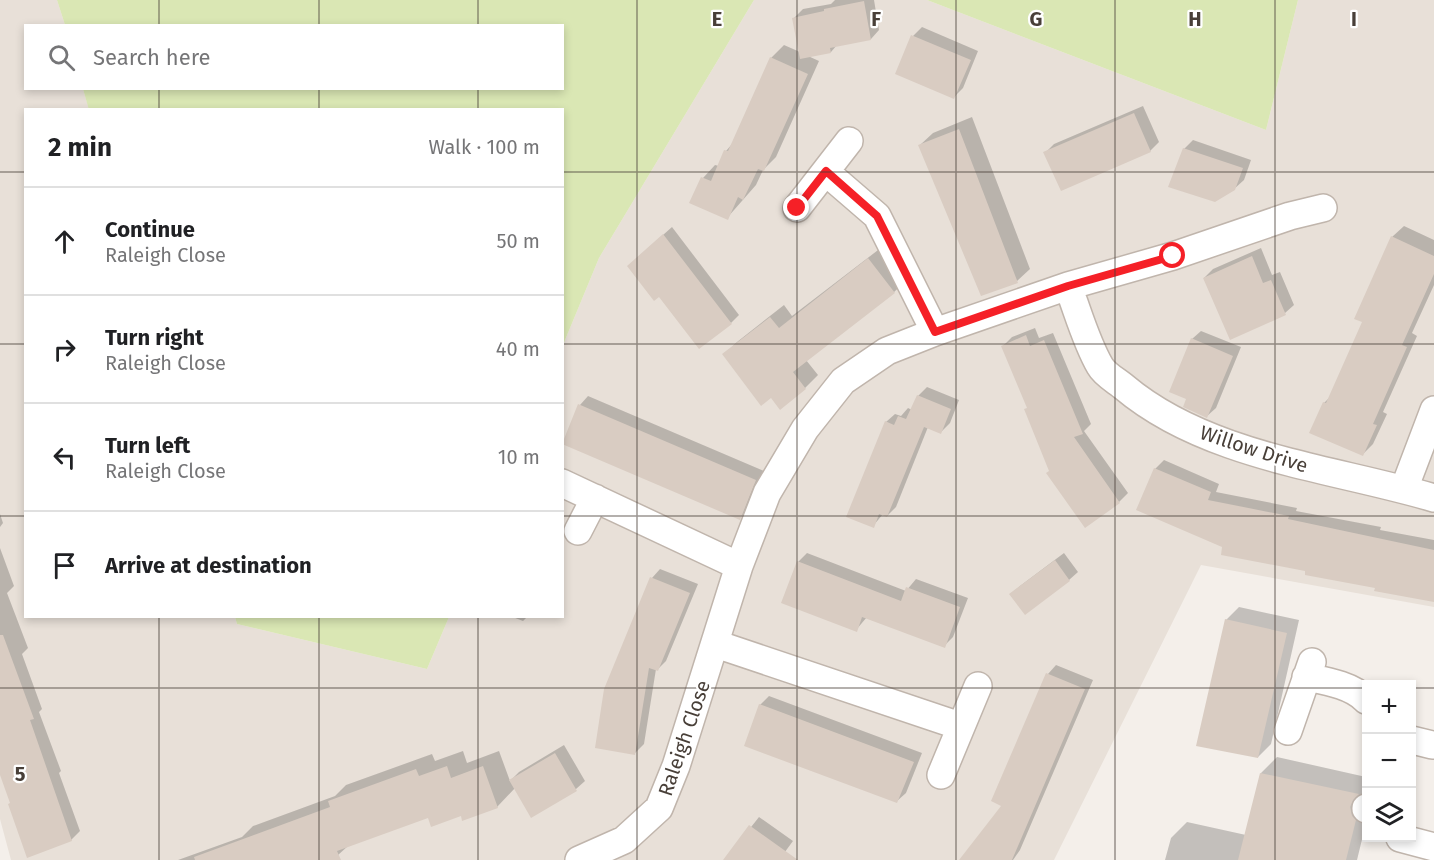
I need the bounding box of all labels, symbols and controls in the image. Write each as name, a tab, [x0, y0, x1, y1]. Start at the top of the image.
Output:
text: E	[712, 7, 722, 31]
text: F	[871, 7, 881, 31]
text: G	[1030, 7, 1042, 31]
text: H	[1188, 7, 1202, 31]
text: I	[1351, 7, 1357, 31]
search box	[24, 24, 564, 90]
icon: search	[45, 41, 78, 74]
text: Search here	[93, 44, 211, 71]
text: 2 min	[48, 132, 112, 163]
text: Walk · 100 m	[428, 135, 540, 159]
route end	[783, 194, 809, 220]
text: Continue	[105, 216, 195, 243]
icon: ahead	[48, 225, 81, 258]
text: 50 m	[496, 229, 540, 253]
route start	[1159, 242, 1185, 268]
text: Raleigh Close	[105, 243, 226, 267]
text: Turn right	[105, 324, 204, 351]
icon: right	[48, 333, 81, 366]
text: 40 m	[496, 337, 540, 361]
text: Raleigh Close	[105, 351, 226, 375]
street label: Willow Drive	[1197, 420, 1311, 478]
text: Turn left	[105, 432, 190, 459]
icon: left	[48, 441, 81, 474]
text: 10 m	[498, 445, 540, 469]
text: Raleigh Close	[105, 459, 226, 483]
icon: arrive	[48, 549, 81, 582]
text: Arrive at destination	[105, 552, 312, 579]
street label: Raleigh Close	[653, 677, 715, 799]
map controls	[1362, 680, 1416, 842]
button: +	[1362, 680, 1416, 734]
button: −	[1362, 734, 1416, 788]
text: 5	[15, 762, 26, 786]
button: layers	[1362, 788, 1416, 842]

